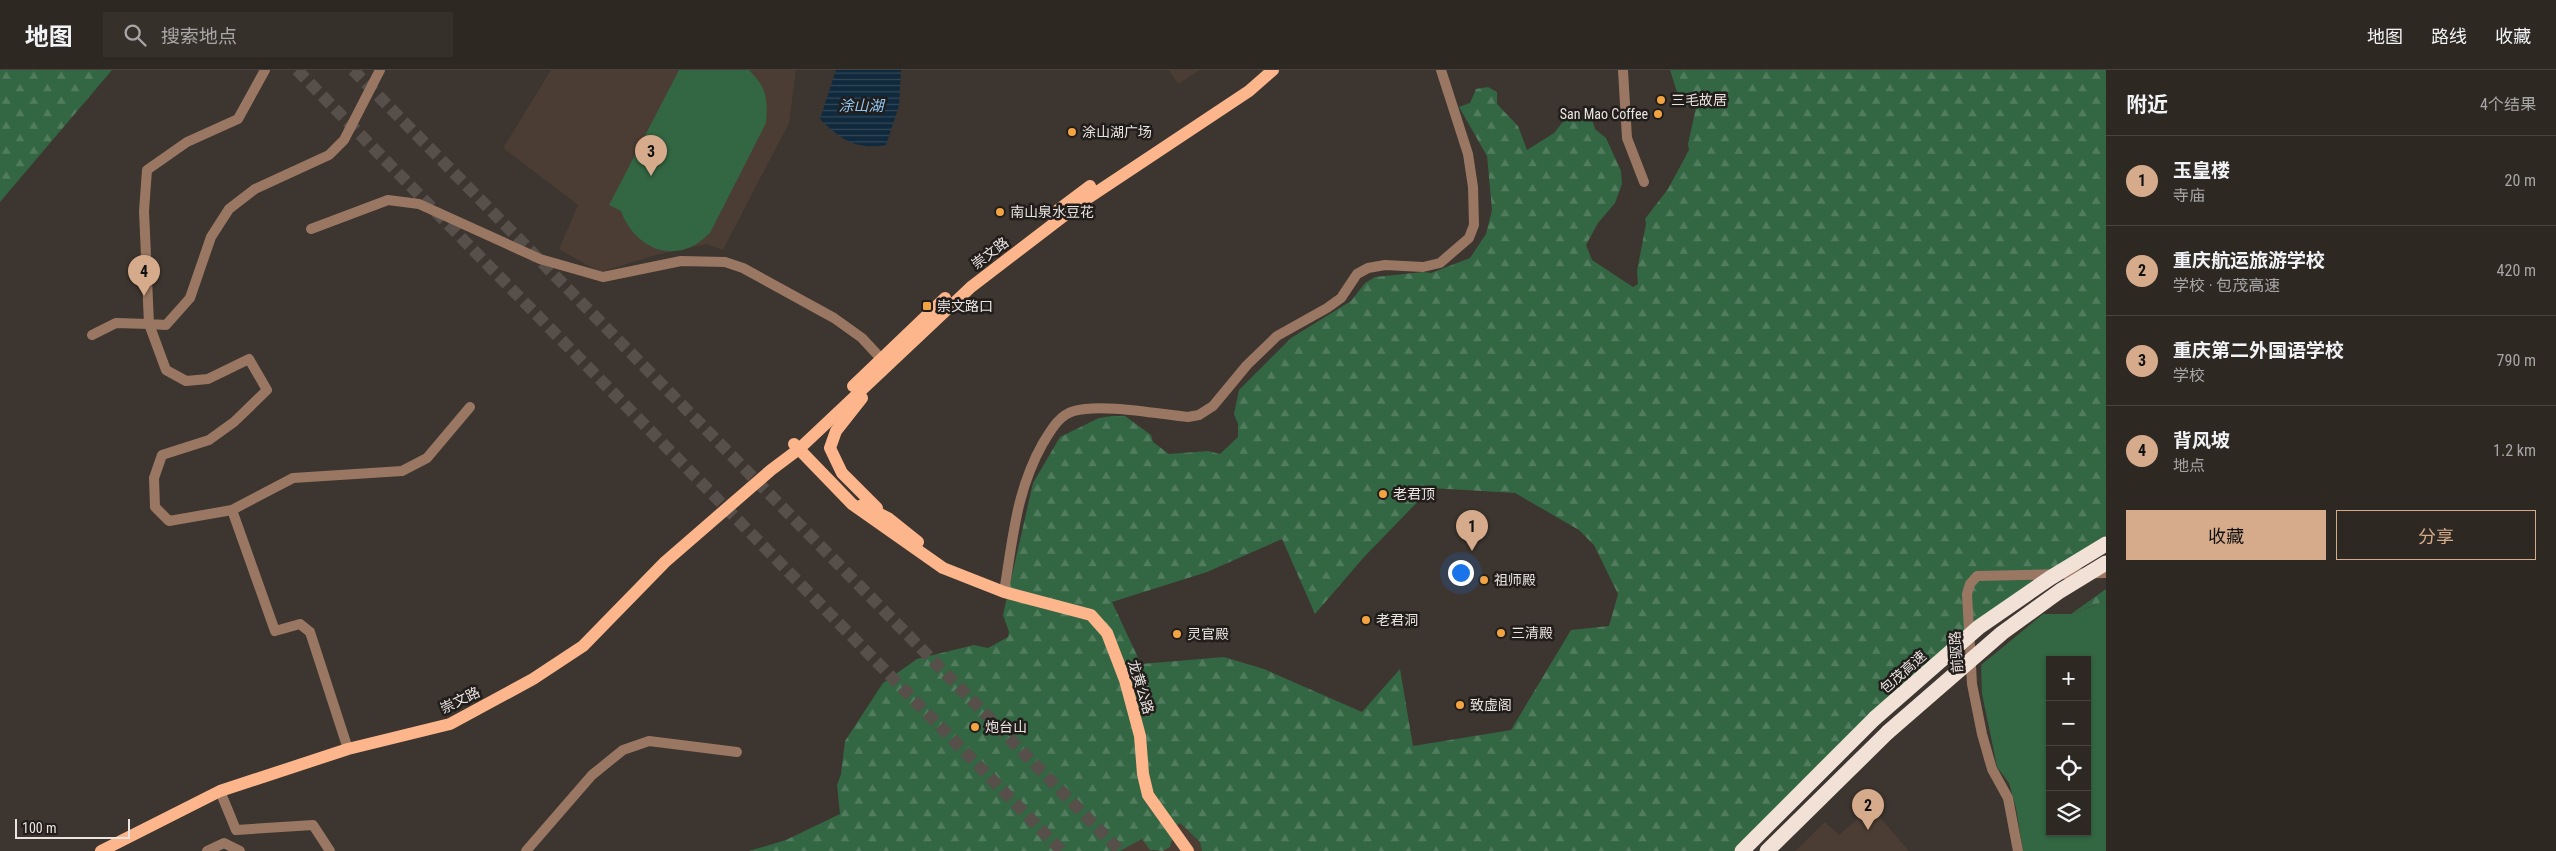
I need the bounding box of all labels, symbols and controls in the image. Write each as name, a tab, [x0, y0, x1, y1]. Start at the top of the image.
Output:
search box	[103, 12, 453, 57]
icon: search	[121, 21, 149, 49]
text: 地图	[25, 23, 73, 51]
text: 搜索地点	[161, 25, 237, 48]
text: 地图	[2367, 26, 2403, 47]
text: 路线	[2431, 26, 2467, 47]
text: 收藏	[2495, 26, 2531, 47]
place label: 三毛故居	[1671, 92, 1727, 108]
text: 附近	[2126, 93, 2168, 117]
marker: 三毛故居	[1655, 94, 1667, 106]
text: 4个结果	[2480, 95, 2536, 114]
water label: 涂山湖	[838, 97, 885, 115]
place label: San Mao Coffee	[1560, 106, 1648, 122]
marker: San Mao Coffee	[1652, 108, 1664, 120]
place label: 涂山湖广场	[1082, 124, 1152, 140]
marker: 涂山湖广场	[1066, 126, 1078, 138]
pin: 3	[635, 135, 667, 176]
text: 玉皇楼	[2173, 159, 2230, 182]
text: 1	[2138, 171, 2146, 190]
text: 20 m	[2504, 171, 2536, 190]
text: 寺庙	[2173, 186, 2205, 205]
place label: 南山泉水豆花	[1010, 204, 1094, 220]
marker: 南山泉水豆花	[994, 206, 1006, 218]
street label: 崇文路	[968, 234, 1012, 272]
text: 重庆航运旅游学校	[2173, 249, 2325, 272]
pin: 4	[128, 255, 160, 296]
text: 2	[2138, 261, 2146, 280]
text: 420 m	[2497, 261, 2536, 280]
text: 学校 · 包茂高速	[2173, 276, 2280, 295]
place label: 崇文路口	[937, 298, 993, 314]
marker: 崇文路口	[921, 300, 933, 312]
text: 重庆第二外国语学校	[2173, 339, 2344, 362]
text: 3	[2138, 351, 2146, 370]
text: 790 m	[2497, 351, 2536, 370]
text: 学校	[2173, 366, 2205, 385]
text: 背风坡	[2173, 429, 2230, 452]
text: 4	[2138, 441, 2146, 460]
text: 1.2 km	[2493, 441, 2536, 460]
text: 地点	[2173, 456, 2205, 475]
place label: 老君顶	[1393, 486, 1435, 502]
marker: 老君顶	[1377, 488, 1389, 500]
pin: 1	[1456, 510, 1488, 551]
button: 收藏	[2126, 510, 2326, 560]
button: 分享	[2336, 510, 2536, 560]
your location	[1448, 560, 1474, 586]
place label: 祖师殿	[1494, 572, 1536, 588]
marker: 祖师殿	[1478, 574, 1490, 586]
place label: 老君洞	[1376, 612, 1418, 628]
marker: 老君洞	[1360, 614, 1372, 626]
place label: 三清殿	[1511, 625, 1553, 641]
place label: 灵官殿	[1187, 626, 1229, 642]
marker: 三清殿	[1495, 627, 1507, 639]
marker: 灵官殿	[1171, 628, 1183, 640]
street label: 前驱路	[1947, 630, 1965, 674]
street label: 包茂高速	[1877, 648, 1929, 696]
map controls	[2046, 656, 2091, 836]
button: +	[2046, 656, 2091, 701]
street label: 龙黄公路	[1125, 658, 1157, 716]
street label: 崇文路	[438, 684, 482, 716]
place label: 致虚阁	[1470, 697, 1512, 713]
marker: 致虚阁	[1454, 699, 1466, 711]
button: −	[2046, 701, 2091, 746]
place label: 炮台山	[985, 719, 1027, 735]
marker: 炮台山	[969, 721, 981, 733]
button: locate	[2046, 746, 2091, 791]
pin: 2	[1852, 789, 1884, 830]
button: layers	[2046, 791, 2091, 836]
scale bar	[15, 816, 130, 839]
text: 100 m	[22, 820, 57, 836]

